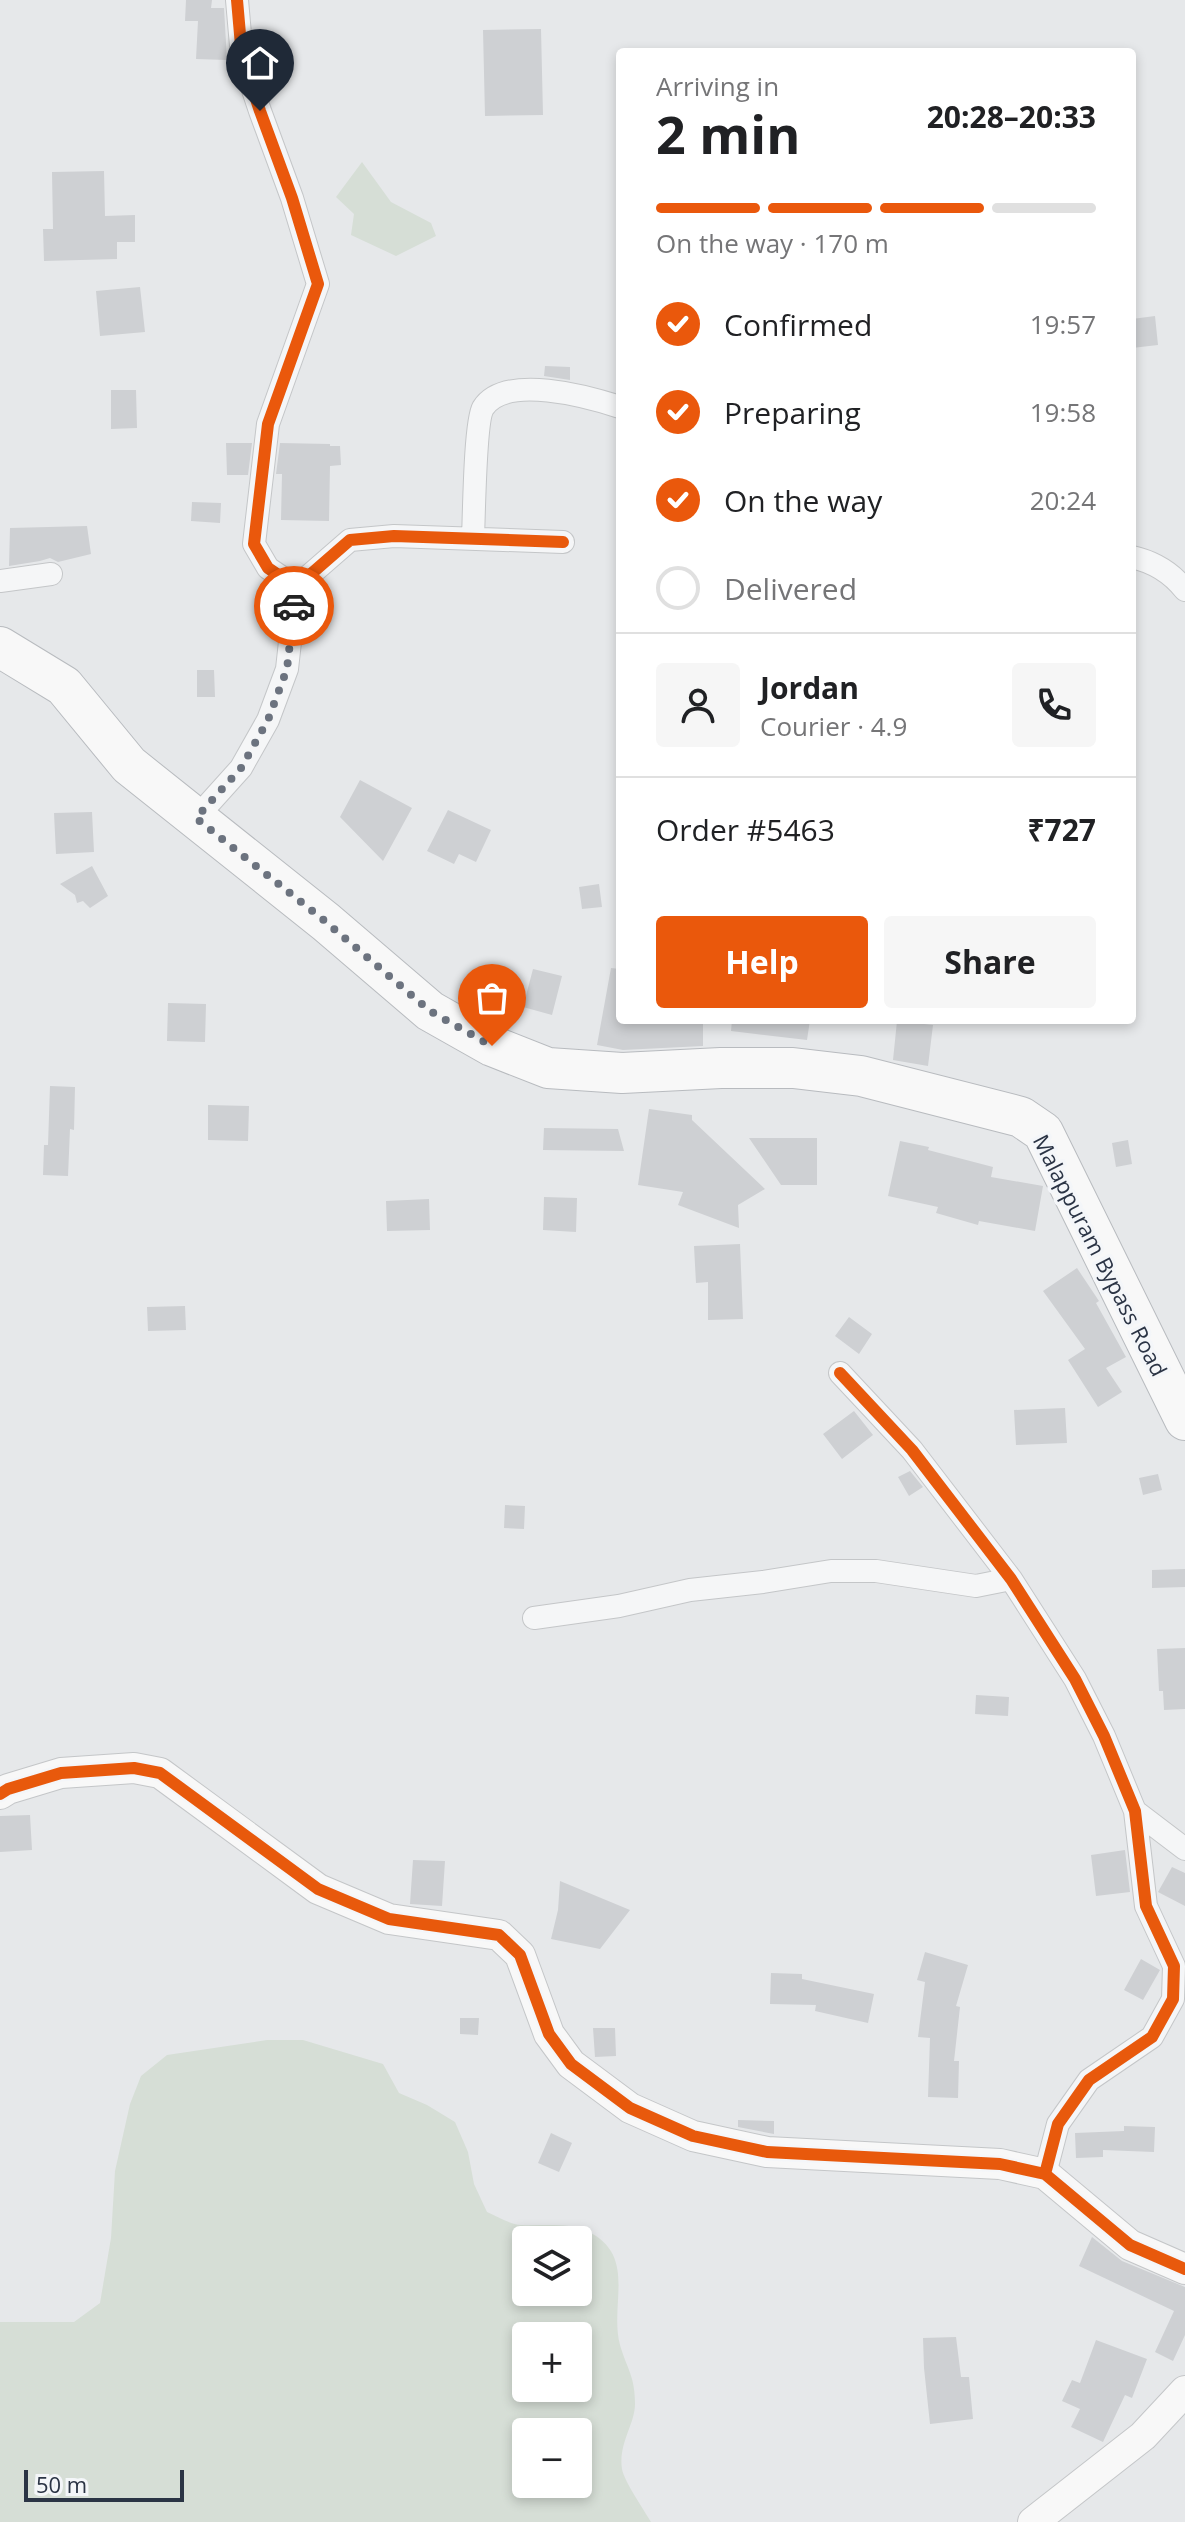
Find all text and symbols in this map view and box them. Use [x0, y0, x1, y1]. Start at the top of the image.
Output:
pin [226, 29, 294, 111]
icon: home [238, 41, 282, 85]
text: Arriving in [656, 68, 779, 104]
text: 20:28–20:33 [927, 96, 1096, 137]
text: 2 min [656, 98, 800, 169]
text: On the way · 170 m [656, 225, 889, 261]
icon: check [656, 302, 700, 346]
text: Confirmed [724, 304, 872, 345]
text: 19:57 [1030, 306, 1096, 342]
icon: check [656, 390, 700, 434]
text: Preparing [724, 392, 861, 433]
text: 19:58 [1030, 394, 1096, 430]
icon: check [656, 478, 700, 522]
text: On the way [724, 480, 882, 521]
text: 20:24 [1030, 482, 1096, 518]
courier [254, 566, 334, 646]
text: Delivered [724, 568, 857, 609]
icon: car [272, 584, 316, 628]
button: person [656, 663, 740, 747]
button: phone [1012, 663, 1096, 747]
text: Jordan [760, 667, 859, 708]
text: Courier · 4.9 [760, 708, 907, 744]
text: Order #5463 [656, 809, 835, 850]
text: ₹727 [1027, 809, 1096, 850]
button: Help [656, 916, 868, 1008]
button: Share [884, 916, 1096, 1008]
pin [458, 964, 526, 1046]
icon: bag [470, 976, 514, 1020]
street label: Malappuram Bypass Road [1027, 1129, 1175, 1381]
map controls [512, 2226, 592, 2498]
button: layers [512, 2226, 592, 2306]
button: + [512, 2322, 592, 2402]
button: − [512, 2418, 592, 2498]
scale bar [24, 2466, 184, 2502]
text: 50 m [36, 2469, 87, 2499]

